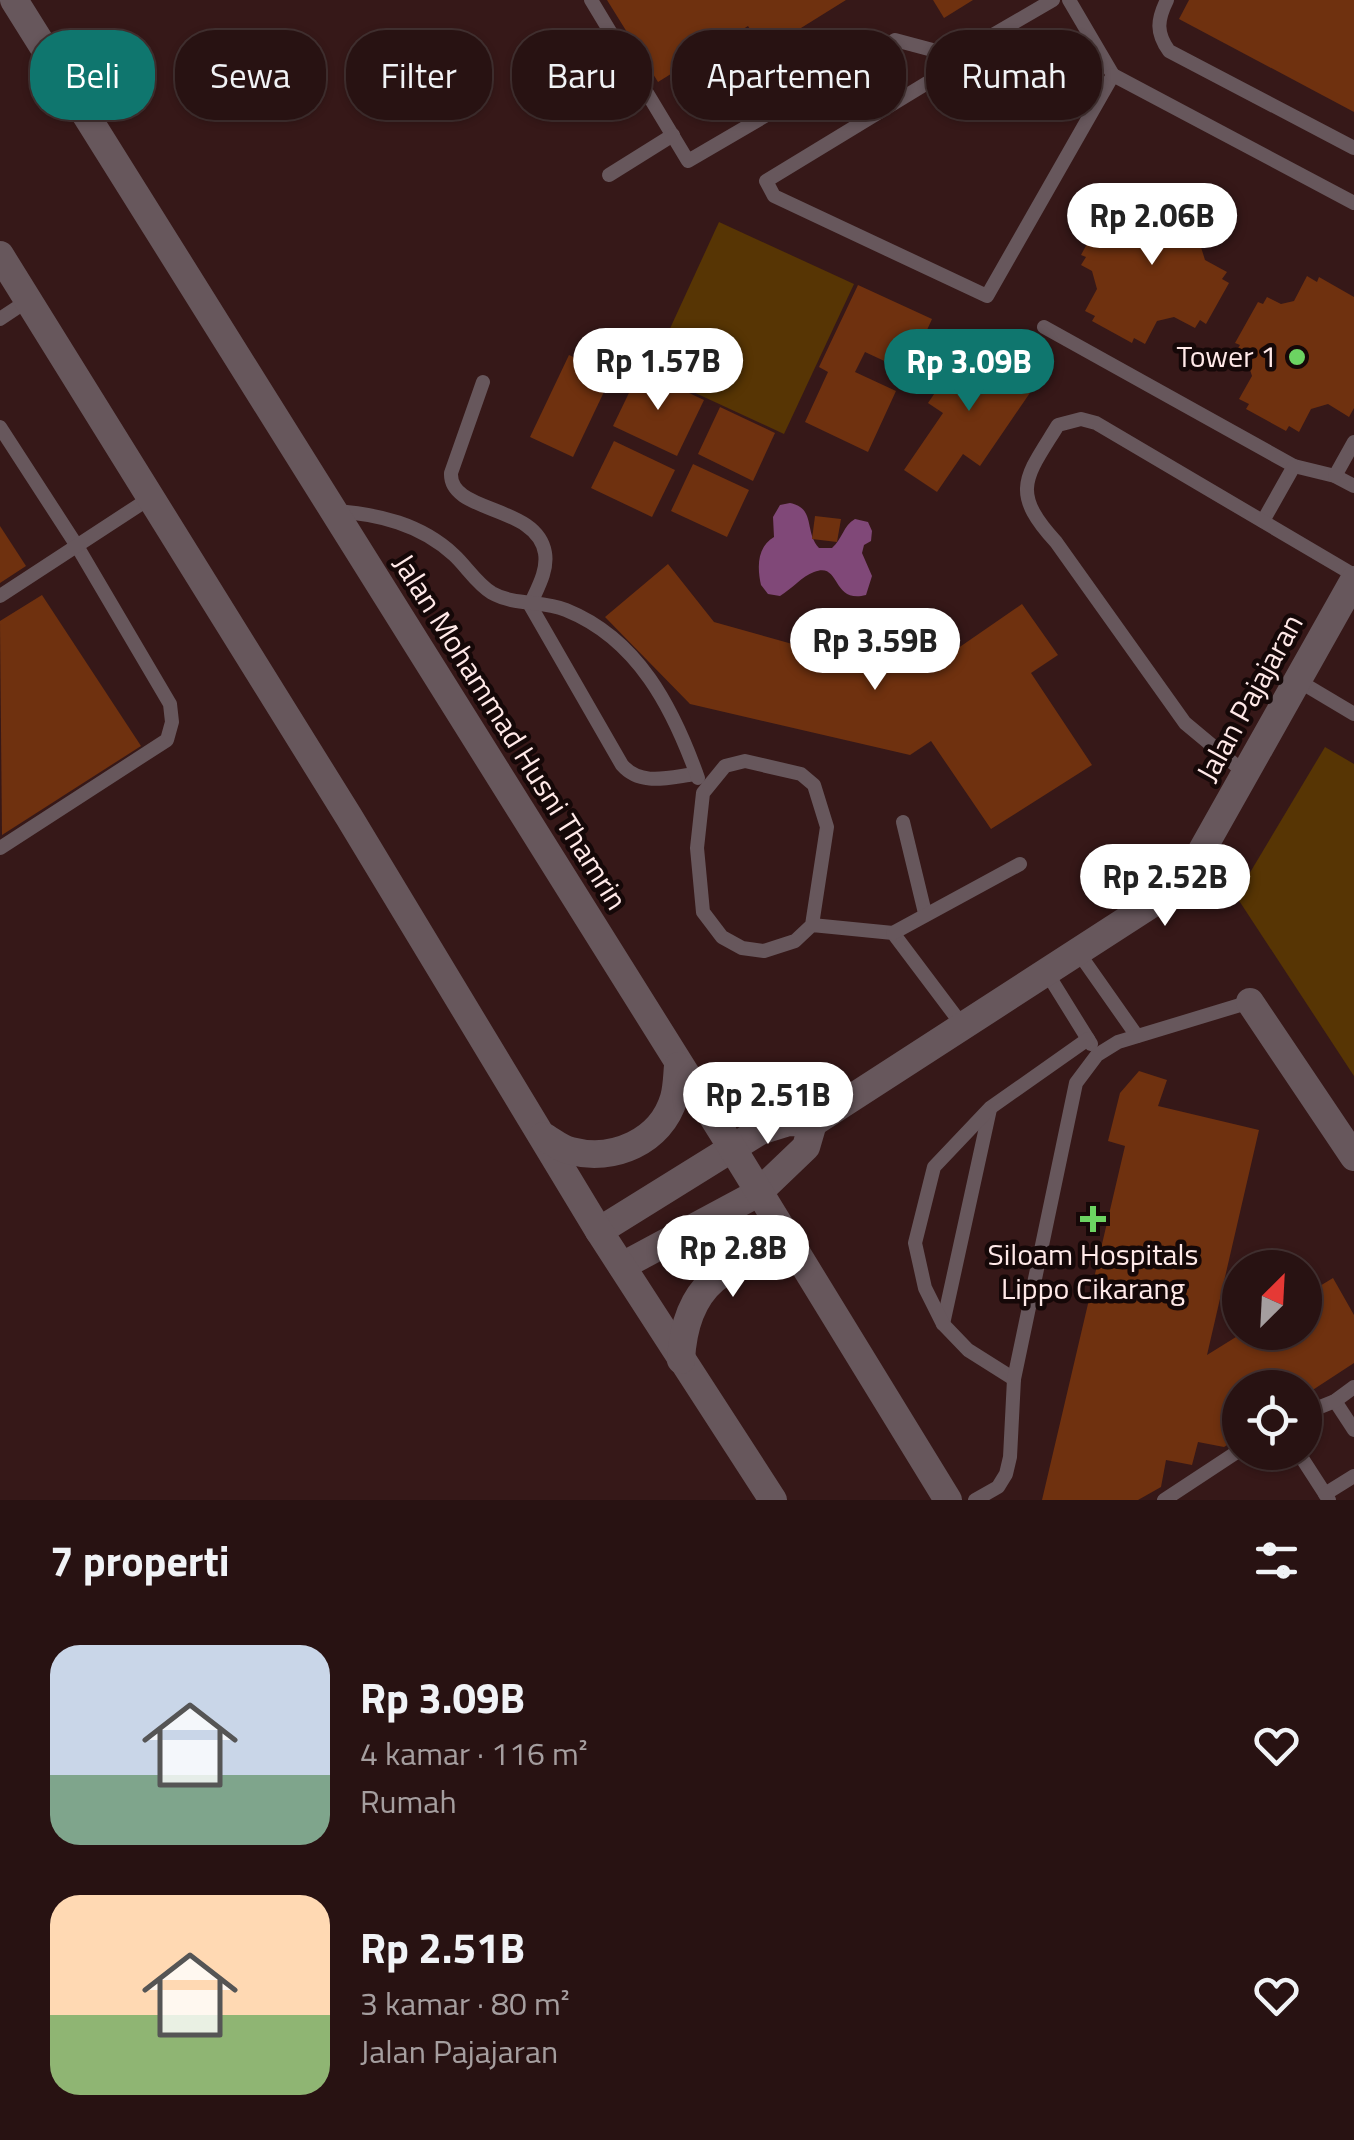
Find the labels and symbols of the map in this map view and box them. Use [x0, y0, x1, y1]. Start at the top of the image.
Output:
pin: Rp 2.06B [1049, 183, 1255, 268]
pin: Rp 1.57B [555, 328, 761, 413]
pin: Rp 3.09B [866, 329, 1072, 414]
place label: Tower 1 [1177, 333, 1277, 379]
marker: Tower 1 [1286, 346, 1308, 368]
street label: Jalan Mohammad Husni Thamrin [382, 544, 640, 919]
street label: Jalan Pajajaran [1184, 605, 1314, 790]
pin: Rp 3.59B [772, 608, 978, 693]
pin: Rp 2.52B [1062, 844, 1268, 929]
pin: Rp 2.51B [665, 1062, 871, 1147]
marker: Siloam Hospitals Lippo Cikarang [1080, 1206, 1106, 1232]
pin: Rp 2.8B [641, 1215, 825, 1300]
place label: Siloam Hospitals Lippo Cikarang [987, 1231, 1199, 1311]
north arrow [1222, 1250, 1322, 1350]

